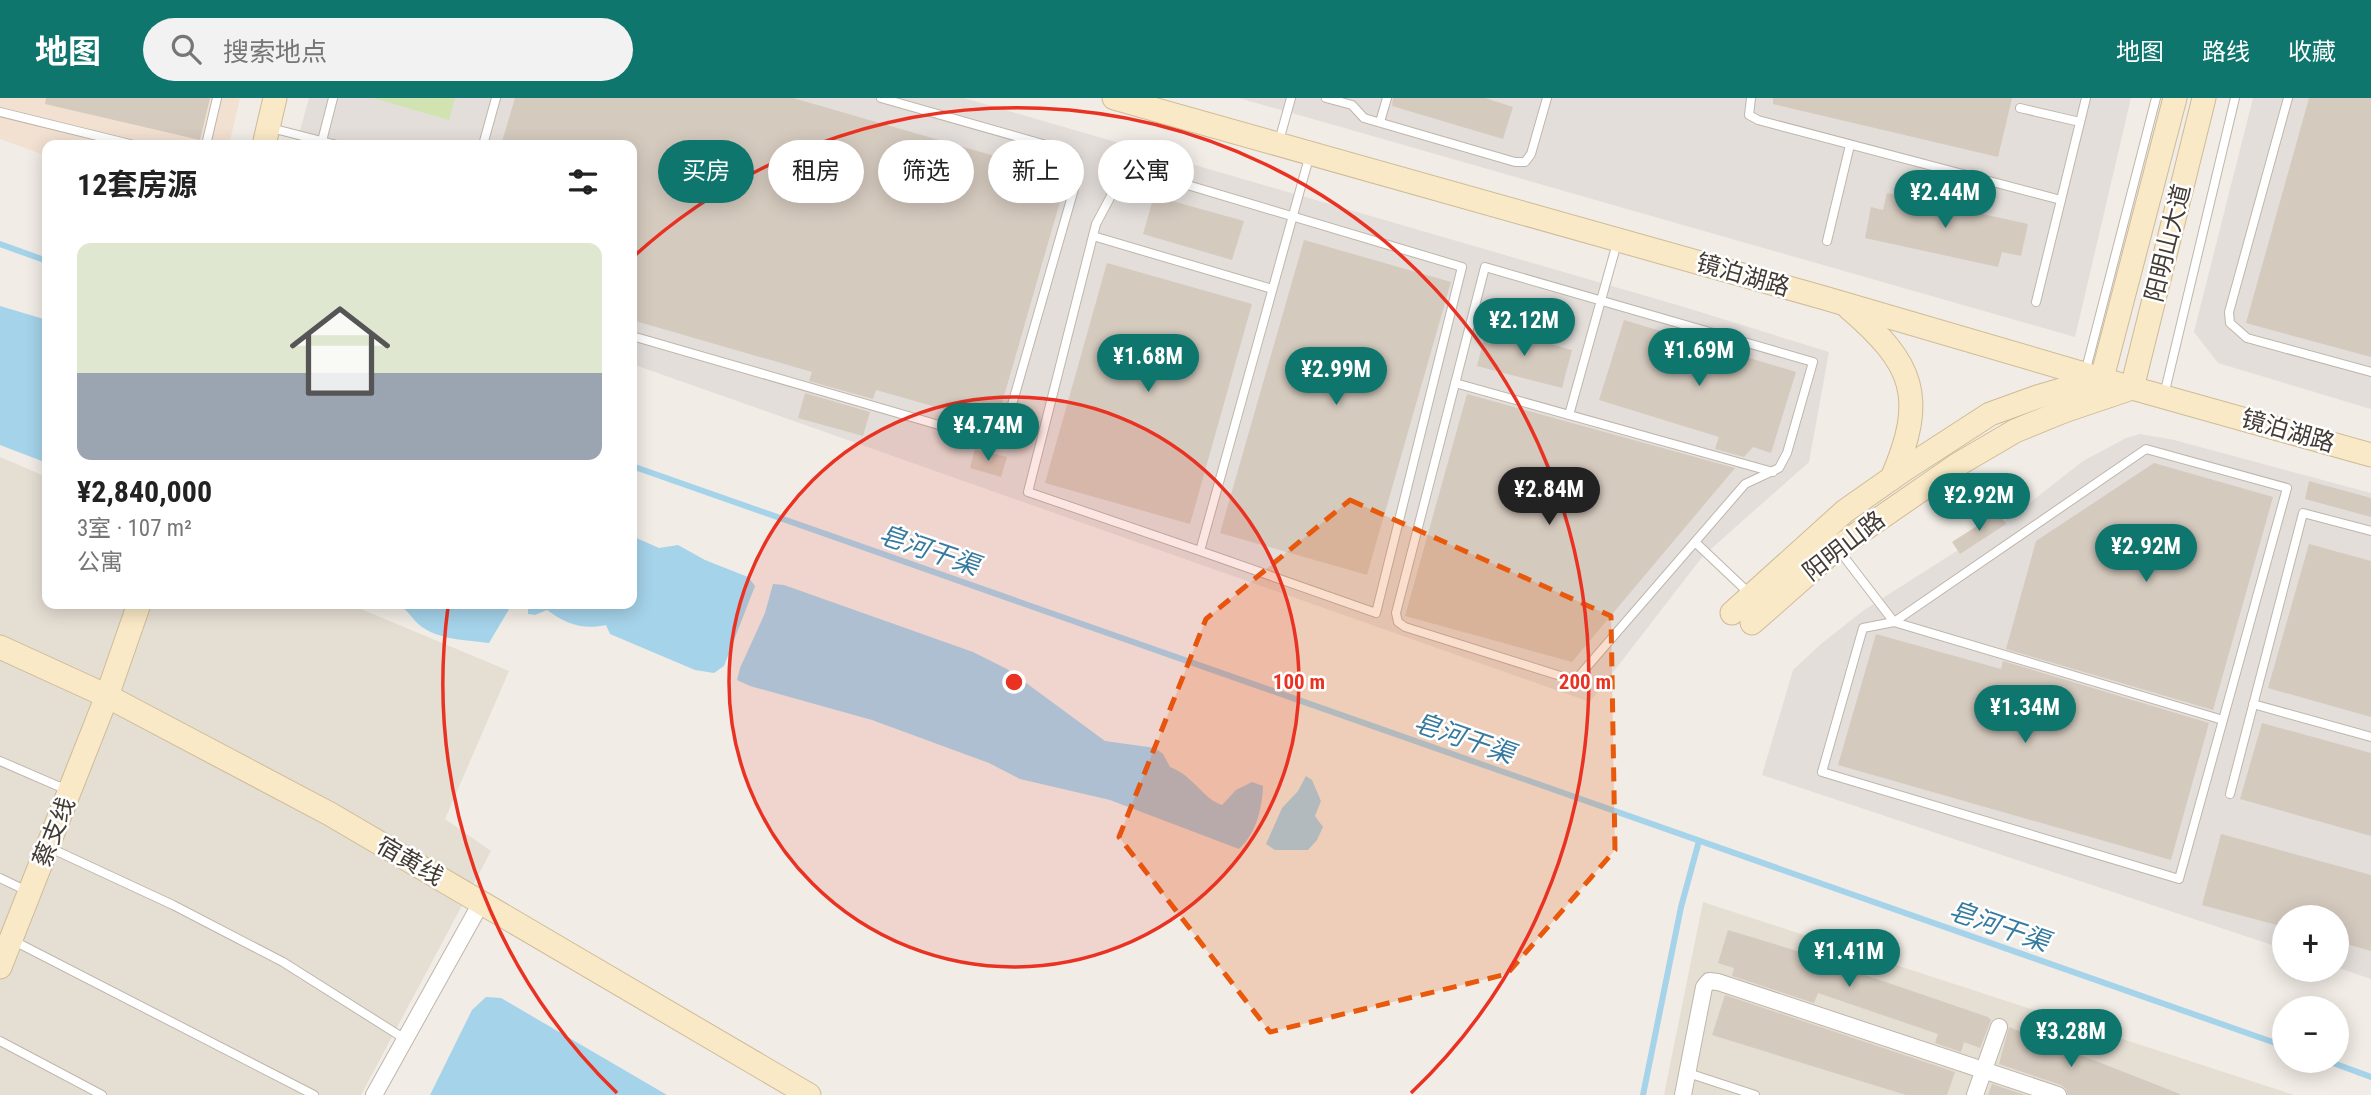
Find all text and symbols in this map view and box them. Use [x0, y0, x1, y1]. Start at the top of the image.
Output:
search box [143, 18, 633, 81]
icon: search [167, 30, 205, 68]
text: 地图 [35, 32, 101, 71]
text: 搜索地点 [223, 37, 327, 67]
text: 地图 [2116, 38, 2164, 66]
text: 路线 [2202, 38, 2250, 66]
text: 收藏 [2288, 38, 2336, 66]
chip: 买房 [658, 140, 754, 203]
chip: 租房 [768, 140, 864, 203]
chip: 筛选 [878, 140, 974, 203]
chip: 新上 [988, 140, 1084, 203]
chip: 公寓 [1098, 140, 1194, 203]
icon: filters [564, 163, 602, 201]
text: 12套房源 [77, 167, 197, 202]
pin: ¥2.44M [1888, 170, 2002, 230]
text: ¥2.44M [1910, 179, 1980, 206]
street label: 阳明山大道 [2140, 181, 2196, 305]
street label: 镜泊湖路 [1693, 248, 1793, 302]
icon: home [277, 288, 403, 414]
pin: ¥2.12M [1467, 299, 1581, 358]
text: ¥2.12M [1489, 307, 1559, 334]
pin: ¥1.69M [1642, 328, 1756, 388]
pin: ¥1.68M [1091, 334, 1205, 394]
text: ¥1.69M [1664, 337, 1734, 364]
text: ¥1.68M [1113, 343, 1183, 370]
pin: ¥2.99M [1279, 348, 1393, 407]
text: ¥2.99M [1301, 356, 1371, 383]
pin: ¥4.74M [931, 404, 1045, 463]
street label: 镜泊湖路 [2238, 404, 2338, 458]
text: ¥4.74M [953, 412, 1023, 439]
pin: ¥2.84M [1492, 468, 1606, 527]
text: ¥2,840,000 [77, 474, 212, 509]
pin: ¥2.92M [1922, 474, 2036, 533]
text: ¥2.84M [1514, 476, 1584, 503]
text: ¥2.92M [1944, 482, 2014, 509]
street label: 阳明山路 [1798, 505, 1890, 587]
text: 3室 · 107 m² [77, 515, 192, 542]
water label: 皂河干渠 [875, 519, 987, 582]
pin: ¥2.92M [2089, 524, 2203, 584]
text: ¥2.92M [2111, 533, 2181, 560]
text: 公寓 [77, 549, 123, 576]
centre of rings [1002, 670, 1026, 694]
text: 100 m [1273, 670, 1325, 694]
text: 200 m [1559, 670, 1611, 694]
pin: ¥1.34M [1968, 686, 2082, 745]
text: ¥1.34M [1990, 694, 2060, 721]
water label: 皂河干渠 [1410, 707, 1522, 770]
street label: 蔡支线 [28, 793, 80, 871]
street label: 宿黄线 [372, 831, 448, 891]
water label: 皂河干渠 [1945, 895, 2057, 958]
map controls [2272, 905, 2349, 1073]
button: + [2272, 905, 2349, 982]
pin: ¥1.41M [1792, 930, 1906, 989]
text: ¥1.41M [1814, 938, 1884, 965]
button: − [2272, 996, 2349, 1073]
pin: ¥3.28M [2014, 1010, 2128, 1069]
text: ¥3.28M [2036, 1018, 2106, 1045]

